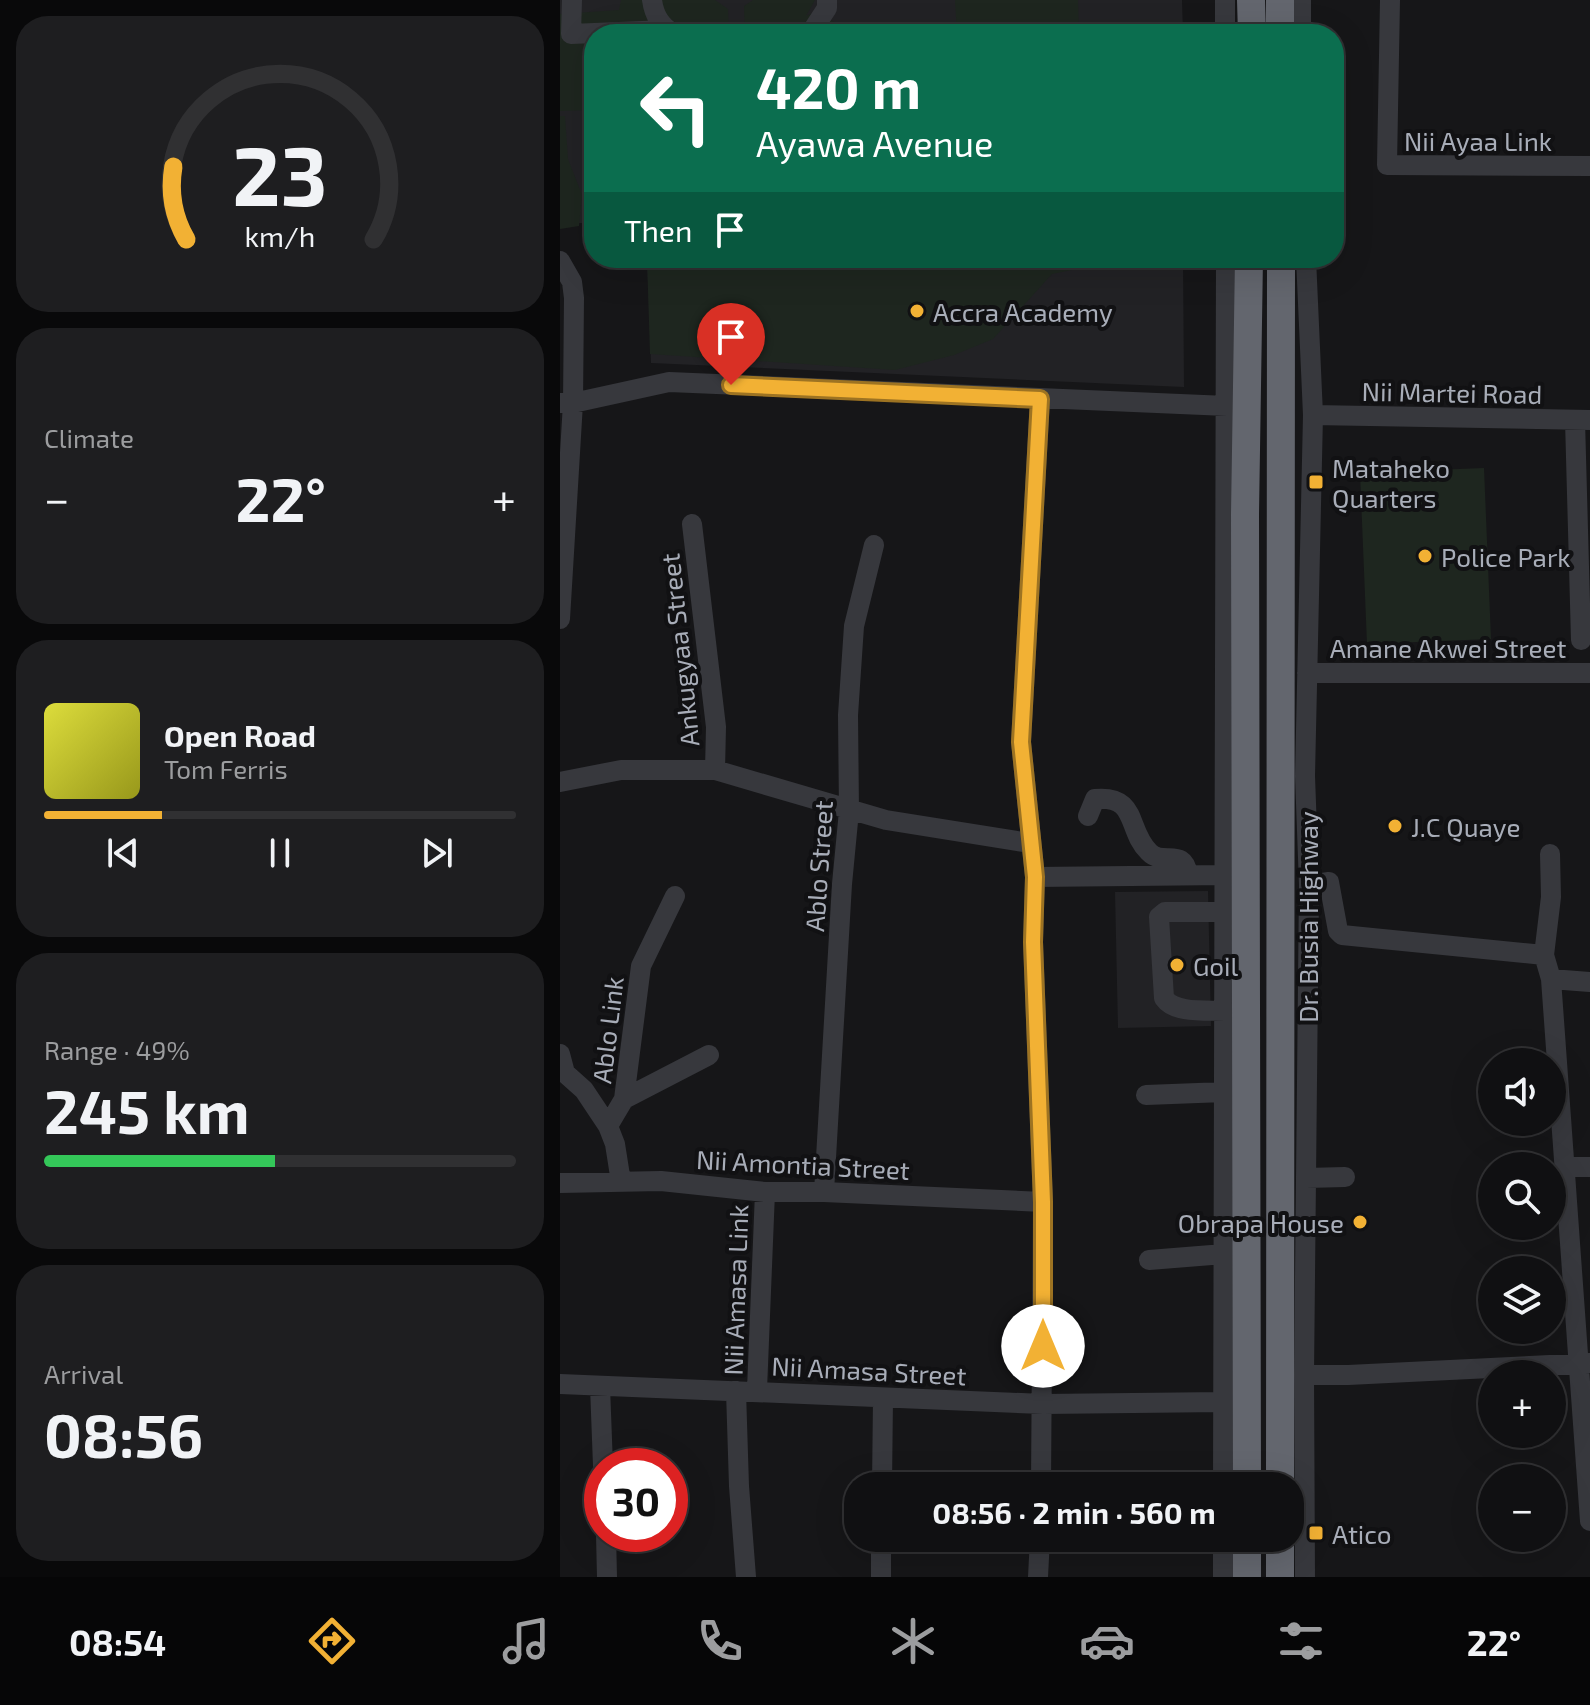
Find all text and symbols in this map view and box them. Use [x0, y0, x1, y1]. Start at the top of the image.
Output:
text: 420 m [756, 53, 921, 120]
icon: left [624, 56, 728, 160]
text: Ayawa Avenue [756, 121, 993, 164]
text: 23 [232, 123, 328, 223]
street label: Nii Ayaa Link [1404, 125, 1552, 156]
icon: arrive [708, 208, 752, 252]
text: Then [624, 212, 692, 248]
text: km/h [245, 218, 315, 253]
place label: Accra Academy [933, 296, 1113, 327]
marker: Accra Academy [908, 302, 926, 320]
pin [697, 303, 765, 385]
icon: arrive [709, 315, 753, 359]
street label: Nii Martei Road [1361, 375, 1543, 409]
text: Climate [44, 422, 134, 453]
place label: Mataheko Quarters [1332, 452, 1450, 513]
text: 22° [236, 462, 326, 534]
text: − [44, 471, 70, 524]
text: + [492, 471, 516, 524]
marker: Mataheko Quarters [1307, 473, 1325, 491]
place label: Police Park [1441, 541, 1571, 572]
marker: Police Park [1416, 547, 1434, 565]
street label: Ankugyaa Street [653, 552, 705, 748]
street label: Amane Akwei Street [1330, 632, 1566, 663]
text: Open Road [164, 717, 316, 753]
text: Tom Ferris [164, 753, 288, 784]
street label: Ablo Street [798, 799, 838, 933]
street label: Dr. Busia Highway [1292, 811, 1323, 1023]
place label: J.C Quaye [1411, 811, 1520, 842]
marker: J.C Quaye [1386, 817, 1404, 835]
icon: previous [101, 831, 145, 875]
icon: pause [258, 831, 302, 875]
icon: next [415, 831, 459, 875]
place label: Goil [1193, 950, 1239, 981]
marker: Goil [1168, 956, 1186, 974]
street label: Ablo Link [585, 975, 629, 1085]
text: Range · 49% [44, 1034, 190, 1065]
map controls [1478, 1048, 1566, 1552]
button: sound [1478, 1048, 1566, 1136]
text: 245 km [44, 1074, 250, 1146]
street label: Nii Amontia Street [695, 1143, 911, 1185]
button: search [1478, 1152, 1566, 1240]
street label: Nii Amasa Link [717, 1204, 753, 1376]
place label: Obrapa House [1178, 1207, 1344, 1238]
marker: Obrapa House [1351, 1213, 1369, 1231]
button: layers [1478, 1256, 1566, 1344]
position arrow [1001, 1304, 1085, 1388]
street label: Nii Amasa Street [771, 1349, 967, 1391]
text: Arrival [44, 1358, 123, 1389]
button: + [1478, 1360, 1566, 1448]
text: 08:56 [44, 1398, 203, 1470]
speed limit sign: 30 [584, 1448, 688, 1552]
button: − [1478, 1464, 1566, 1552]
text: 08:56 · 2 min · 560 m [932, 1494, 1216, 1530]
place label: Atico [1332, 1518, 1392, 1549]
marker: Atico [1307, 1524, 1325, 1542]
icon: directions [304, 1613, 360, 1669]
icon: music [498, 1613, 554, 1669]
icon: phone [692, 1613, 748, 1669]
icon: climate [885, 1613, 941, 1669]
icon: car [1079, 1613, 1135, 1669]
icon: filters [1273, 1613, 1329, 1669]
text: 08:54 [69, 1620, 166, 1663]
text: 22° [1467, 1620, 1521, 1663]

